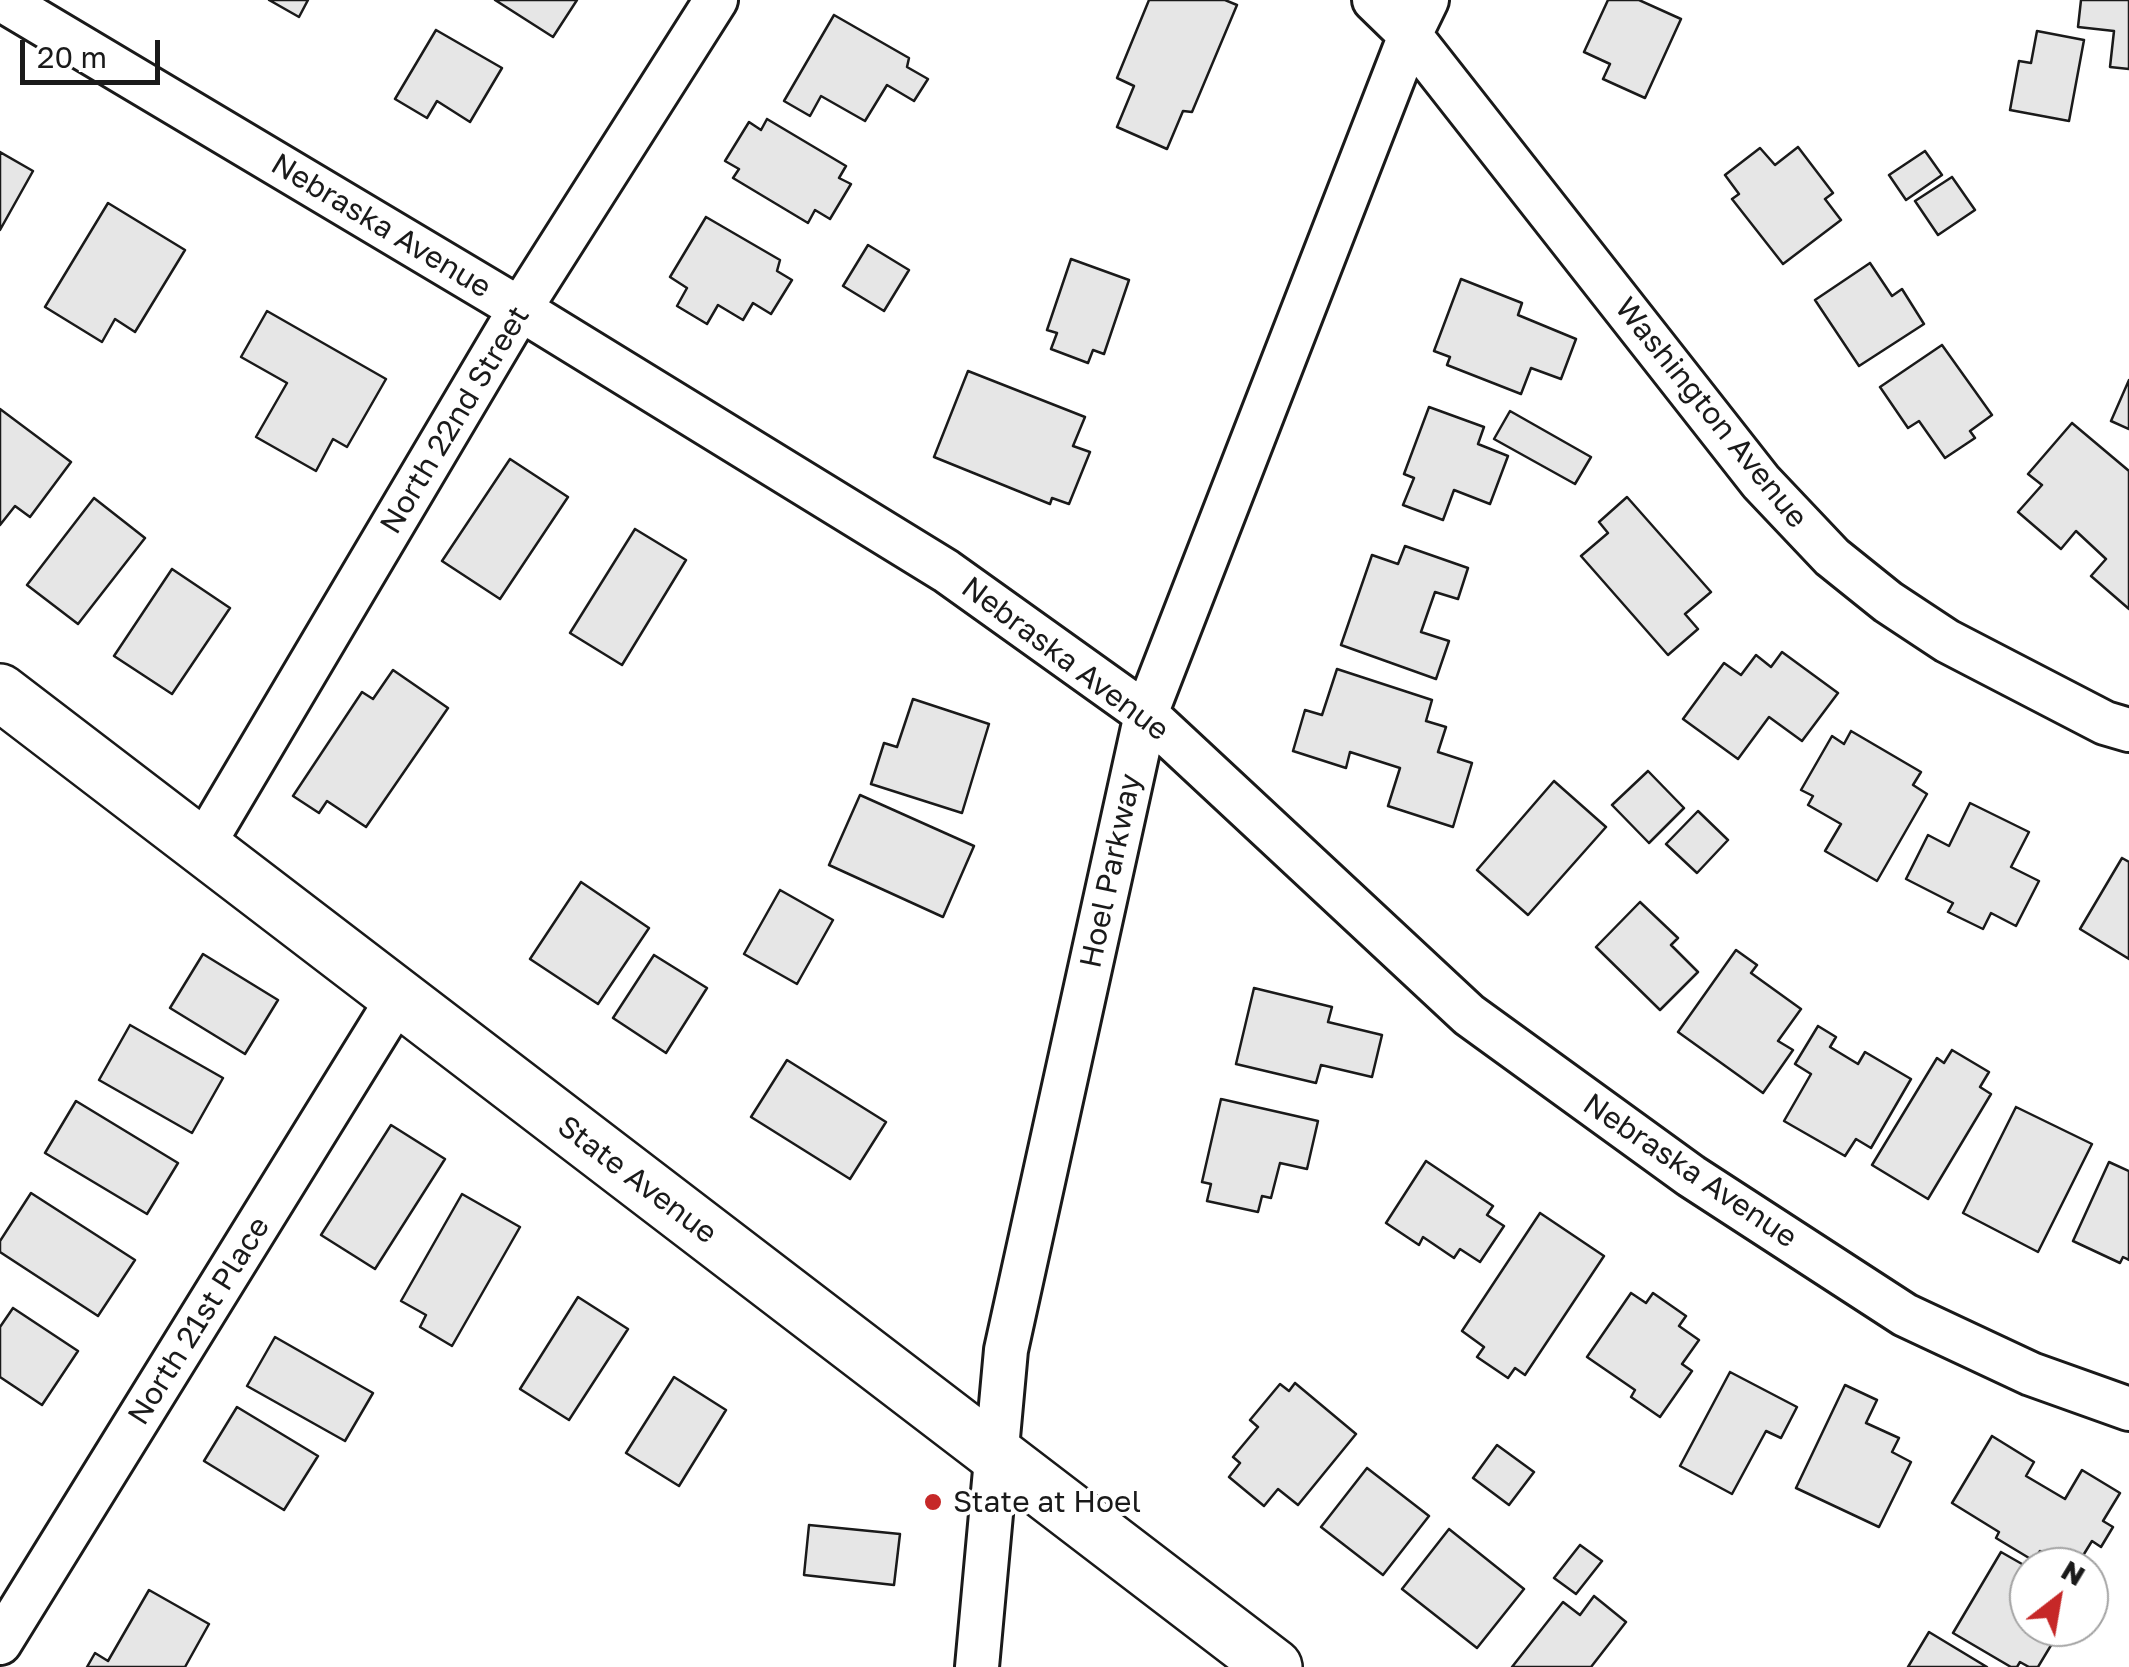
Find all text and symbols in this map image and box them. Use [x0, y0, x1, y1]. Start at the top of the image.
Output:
scale bar [25, 20, 165, 82]
text: 20 m [37, 39, 107, 75]
street label: Nebraska Avenue [265, 146, 497, 306]
street label: Washington Avenue [1607, 291, 1815, 535]
street label: North 22nd Street [373, 300, 537, 540]
street label: Nebraska Avenue [954, 569, 1176, 749]
street label: Hoel Parkway [1073, 771, 1149, 971]
street label: Nebraska Avenue [1576, 1086, 1804, 1256]
street label: State Avenue [550, 1108, 724, 1252]
street label: North 21st Place [121, 1210, 277, 1432]
place label: State at Hoel [953, 1484, 1141, 1520]
marker: State at Hoel [922, 1491, 944, 1513]
north arrow [2009, 1547, 2109, 1647]
text: N [2056, 1553, 2091, 1592]

